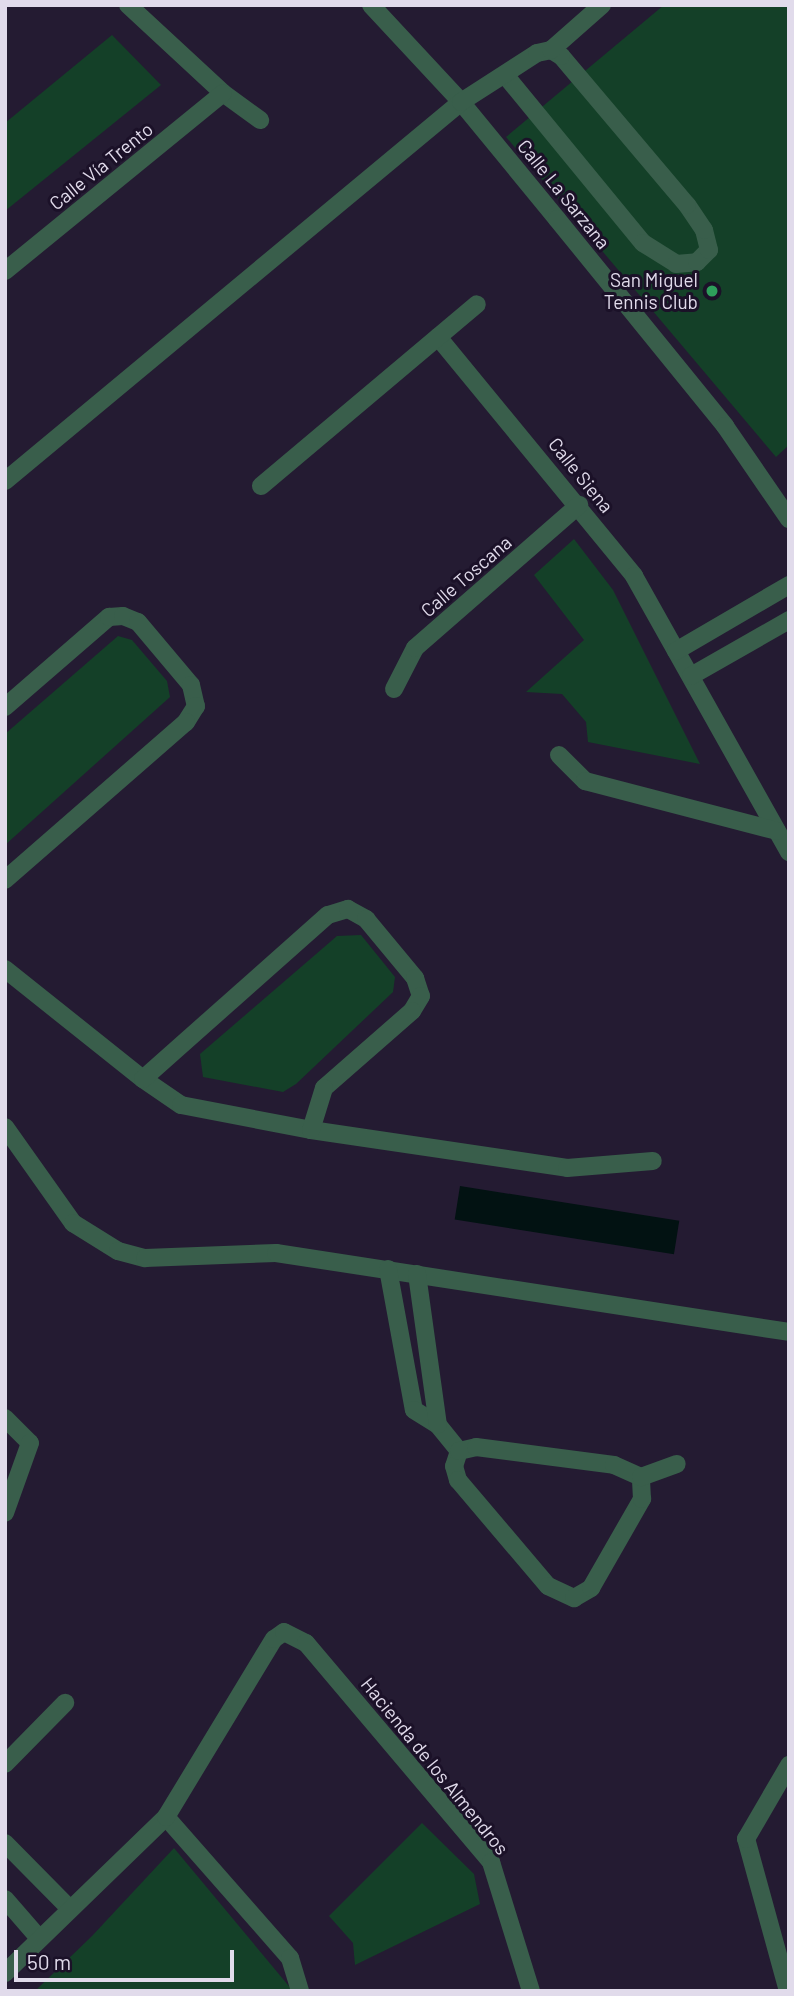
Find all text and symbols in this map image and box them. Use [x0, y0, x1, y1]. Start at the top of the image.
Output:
street label: Calle Vía Trento [45, 117, 157, 215]
street label: Calle La Sarzana [513, 135, 615, 253]
place label: San Miguel Tennis Club [604, 269, 698, 313]
marker: San Miguel Tennis Club [704, 283, 720, 299]
street label: Calle Siena [544, 433, 618, 517]
street label: Calle Toscana [416, 531, 516, 621]
street label: Hacienda de los Almendros [356, 1673, 514, 1859]
scale bar [18, 1937, 238, 1981]
text: 50 m [27, 1949, 71, 1974]

